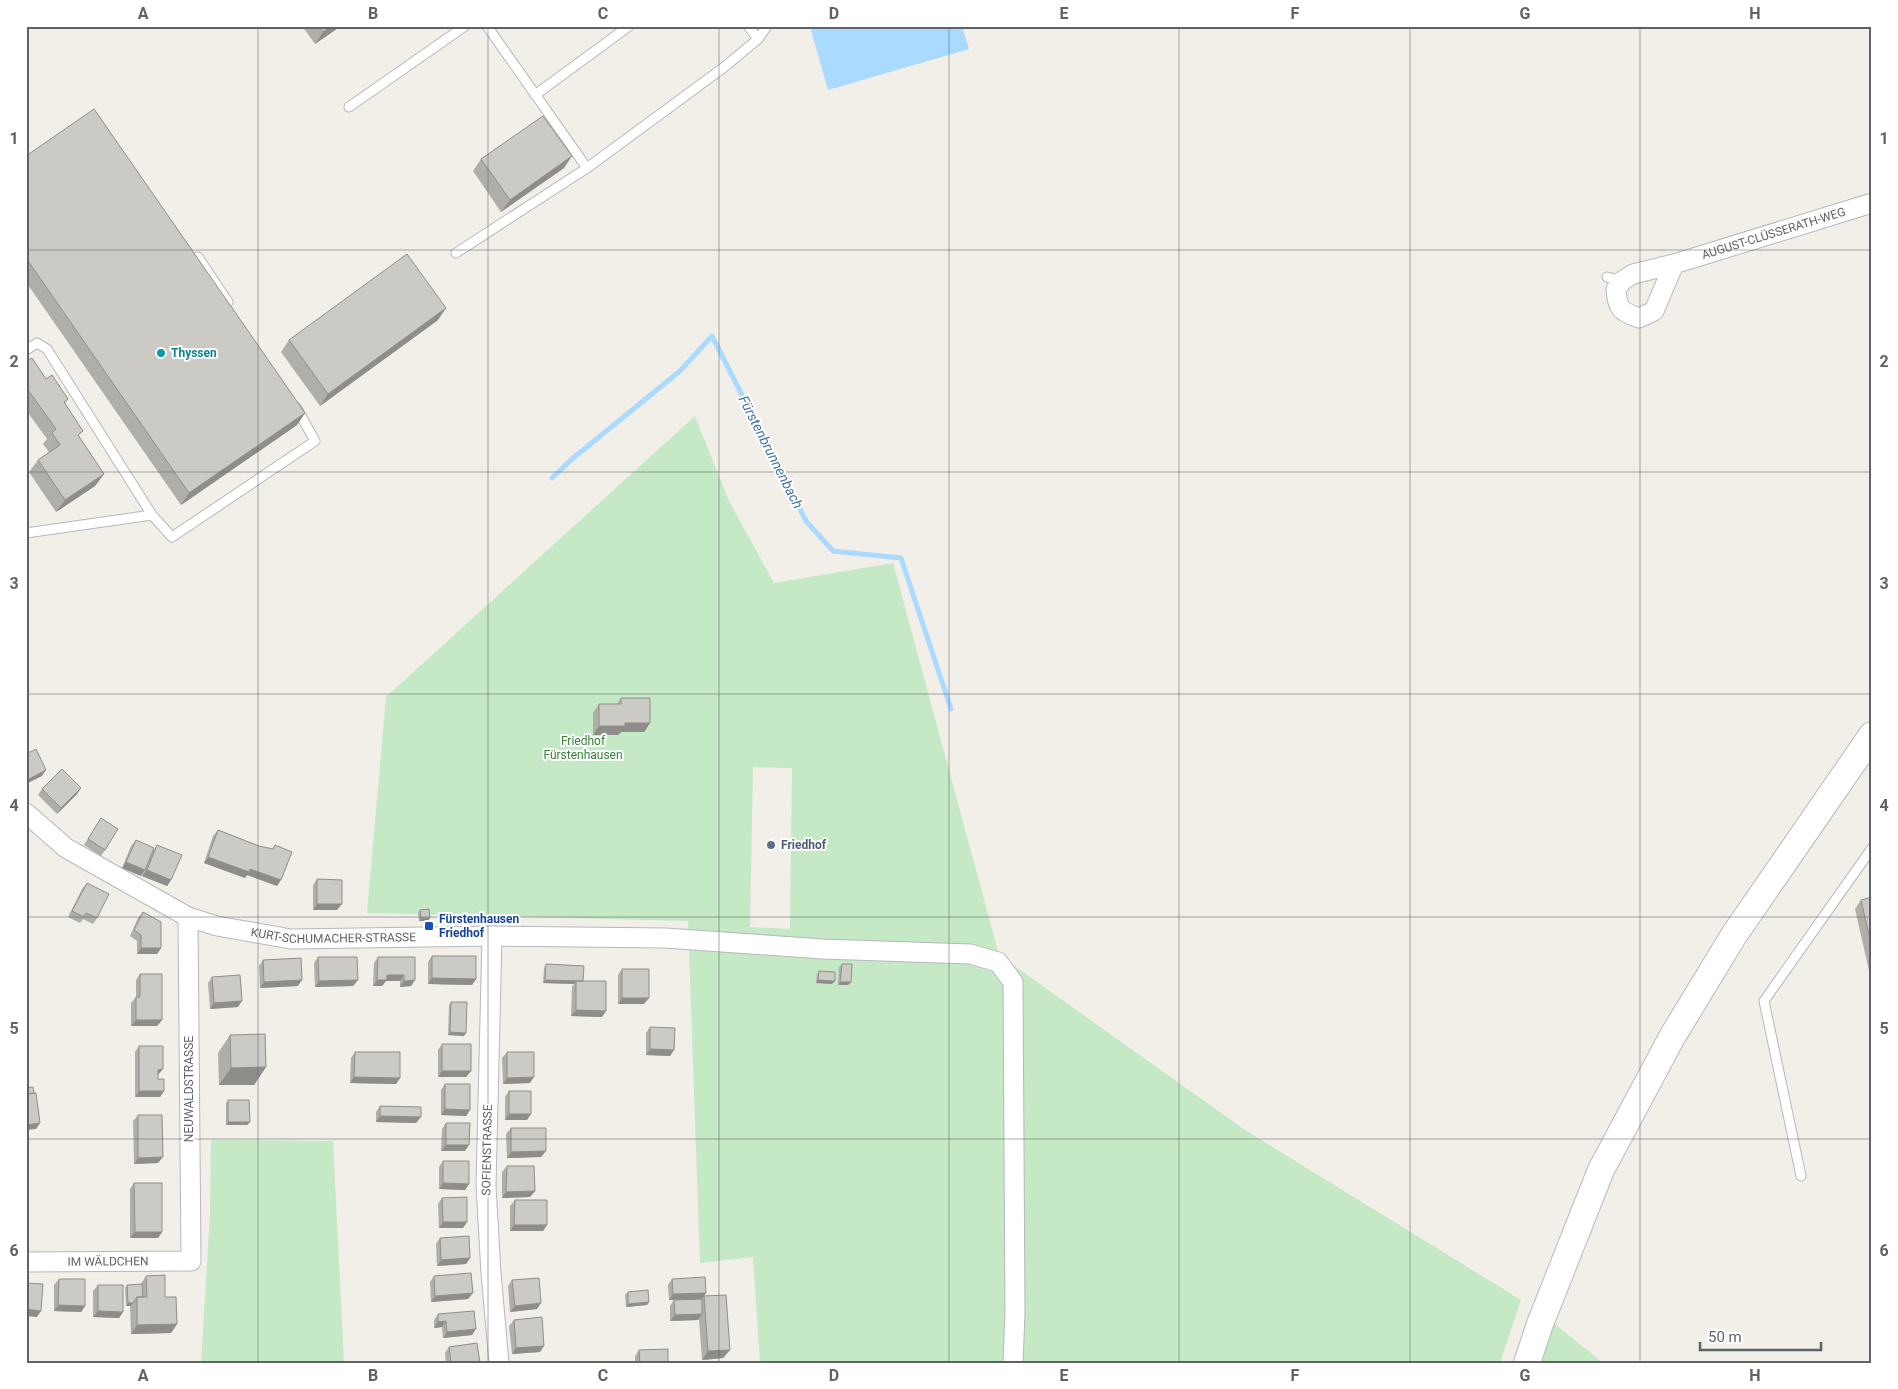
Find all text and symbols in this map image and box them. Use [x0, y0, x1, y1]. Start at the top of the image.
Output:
text: A [138, 4, 149, 23]
text: B [368, 4, 378, 23]
text: C [598, 4, 608, 23]
text: D [829, 4, 839, 23]
text: E [1060, 4, 1069, 23]
text: F [1291, 4, 1300, 23]
text: G [1520, 4, 1531, 23]
text: H [1749, 4, 1761, 23]
text: 1 [9, 129, 19, 148]
text: 1 [1879, 129, 1889, 148]
street label: AUGUST-CLÜSSERATH-WEG [1700, 205, 1847, 262]
place label: Thyssen [171, 346, 217, 360]
marker: Thyssen [155, 347, 167, 359]
text: 2 [9, 352, 19, 371]
text: 2 [1879, 352, 1889, 371]
water label: Fürstenbrunnenbach [736, 393, 806, 511]
text: 3 [9, 574, 19, 593]
text: 3 [1879, 574, 1889, 593]
park label: Friedhof Fürstenhausen [543, 734, 623, 762]
text: 4 [9, 796, 19, 815]
text: 4 [1879, 796, 1889, 815]
place label: Friedhof [781, 838, 827, 852]
marker: Friedhof [765, 839, 777, 851]
place label: Fürstenhausen Friedhof [439, 912, 520, 940]
marker: Fürstenhausen Friedhof [423, 920, 435, 932]
street label: KURT-SCHUMACHER-STRASSE [250, 925, 416, 946]
text: 5 [9, 1019, 19, 1038]
text: 5 [1879, 1019, 1889, 1038]
street label: NEUWALDSTRASSE [182, 1036, 196, 1142]
street label: SOFIENSTRASSE [479, 1104, 495, 1196]
text: 6 [9, 1241, 19, 1260]
text: 6 [1879, 1241, 1889, 1260]
street label: IM WÄLDCHEN [67, 1254, 149, 1269]
scale bar [1700, 1319, 1822, 1351]
text: 50 m [1708, 1328, 1742, 1346]
text: A [138, 1366, 149, 1385]
text: B [368, 1366, 378, 1385]
text: C [598, 1366, 608, 1385]
text: D [829, 1366, 839, 1385]
text: E [1060, 1366, 1069, 1385]
text: F [1291, 1366, 1300, 1385]
text: G [1520, 1366, 1531, 1385]
text: H [1749, 1366, 1761, 1385]

